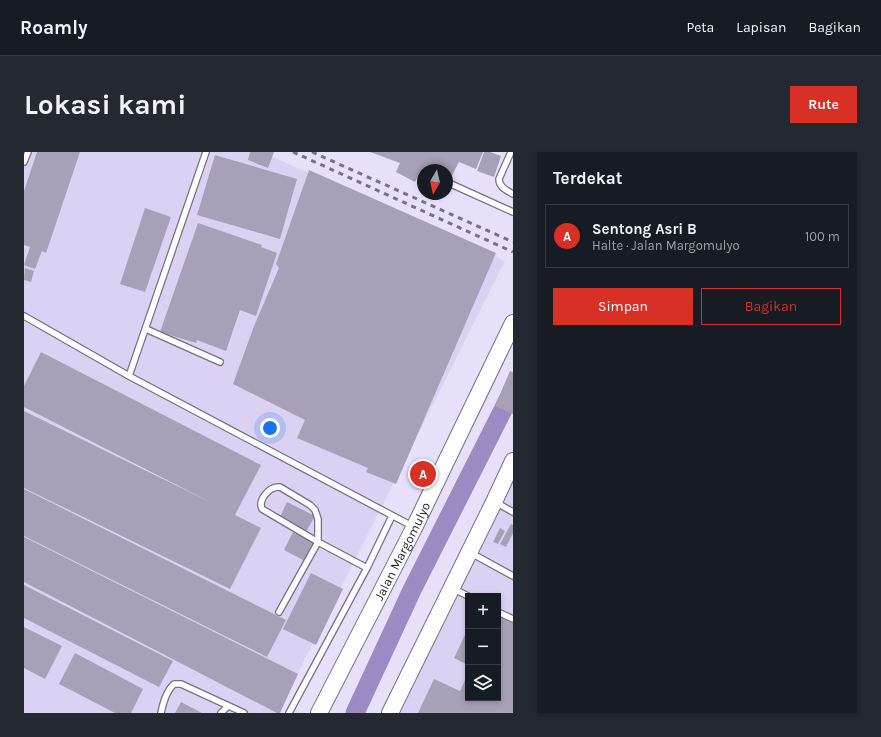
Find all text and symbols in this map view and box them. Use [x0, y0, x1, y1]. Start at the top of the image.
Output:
text: Roamly [20, 17, 87, 39]
text: Peta [686, 19, 714, 36]
text: Lapisan [736, 19, 786, 36]
text: Bagikan [808, 19, 861, 36]
button: Rute [790, 86, 857, 123]
text: Lokasi kami [24, 88, 186, 121]
north arrow [417, 164, 453, 200]
text: Terdekat [553, 168, 622, 188]
text: Sentong Asri B [592, 220, 697, 238]
text: A [563, 229, 571, 244]
text: 100 m [805, 229, 840, 244]
text: Halte · Jalan Margomulyo [592, 238, 740, 253]
button: Simpan [553, 288, 693, 325]
button: Bagikan [701, 288, 841, 325]
your location [260, 418, 280, 438]
pin: A [410, 459, 436, 489]
street label: Jalan Margomulyo [371, 500, 433, 603]
map controls [465, 593, 501, 701]
button: + [465, 593, 501, 629]
button: − [465, 629, 501, 665]
button: layers [465, 665, 501, 701]

